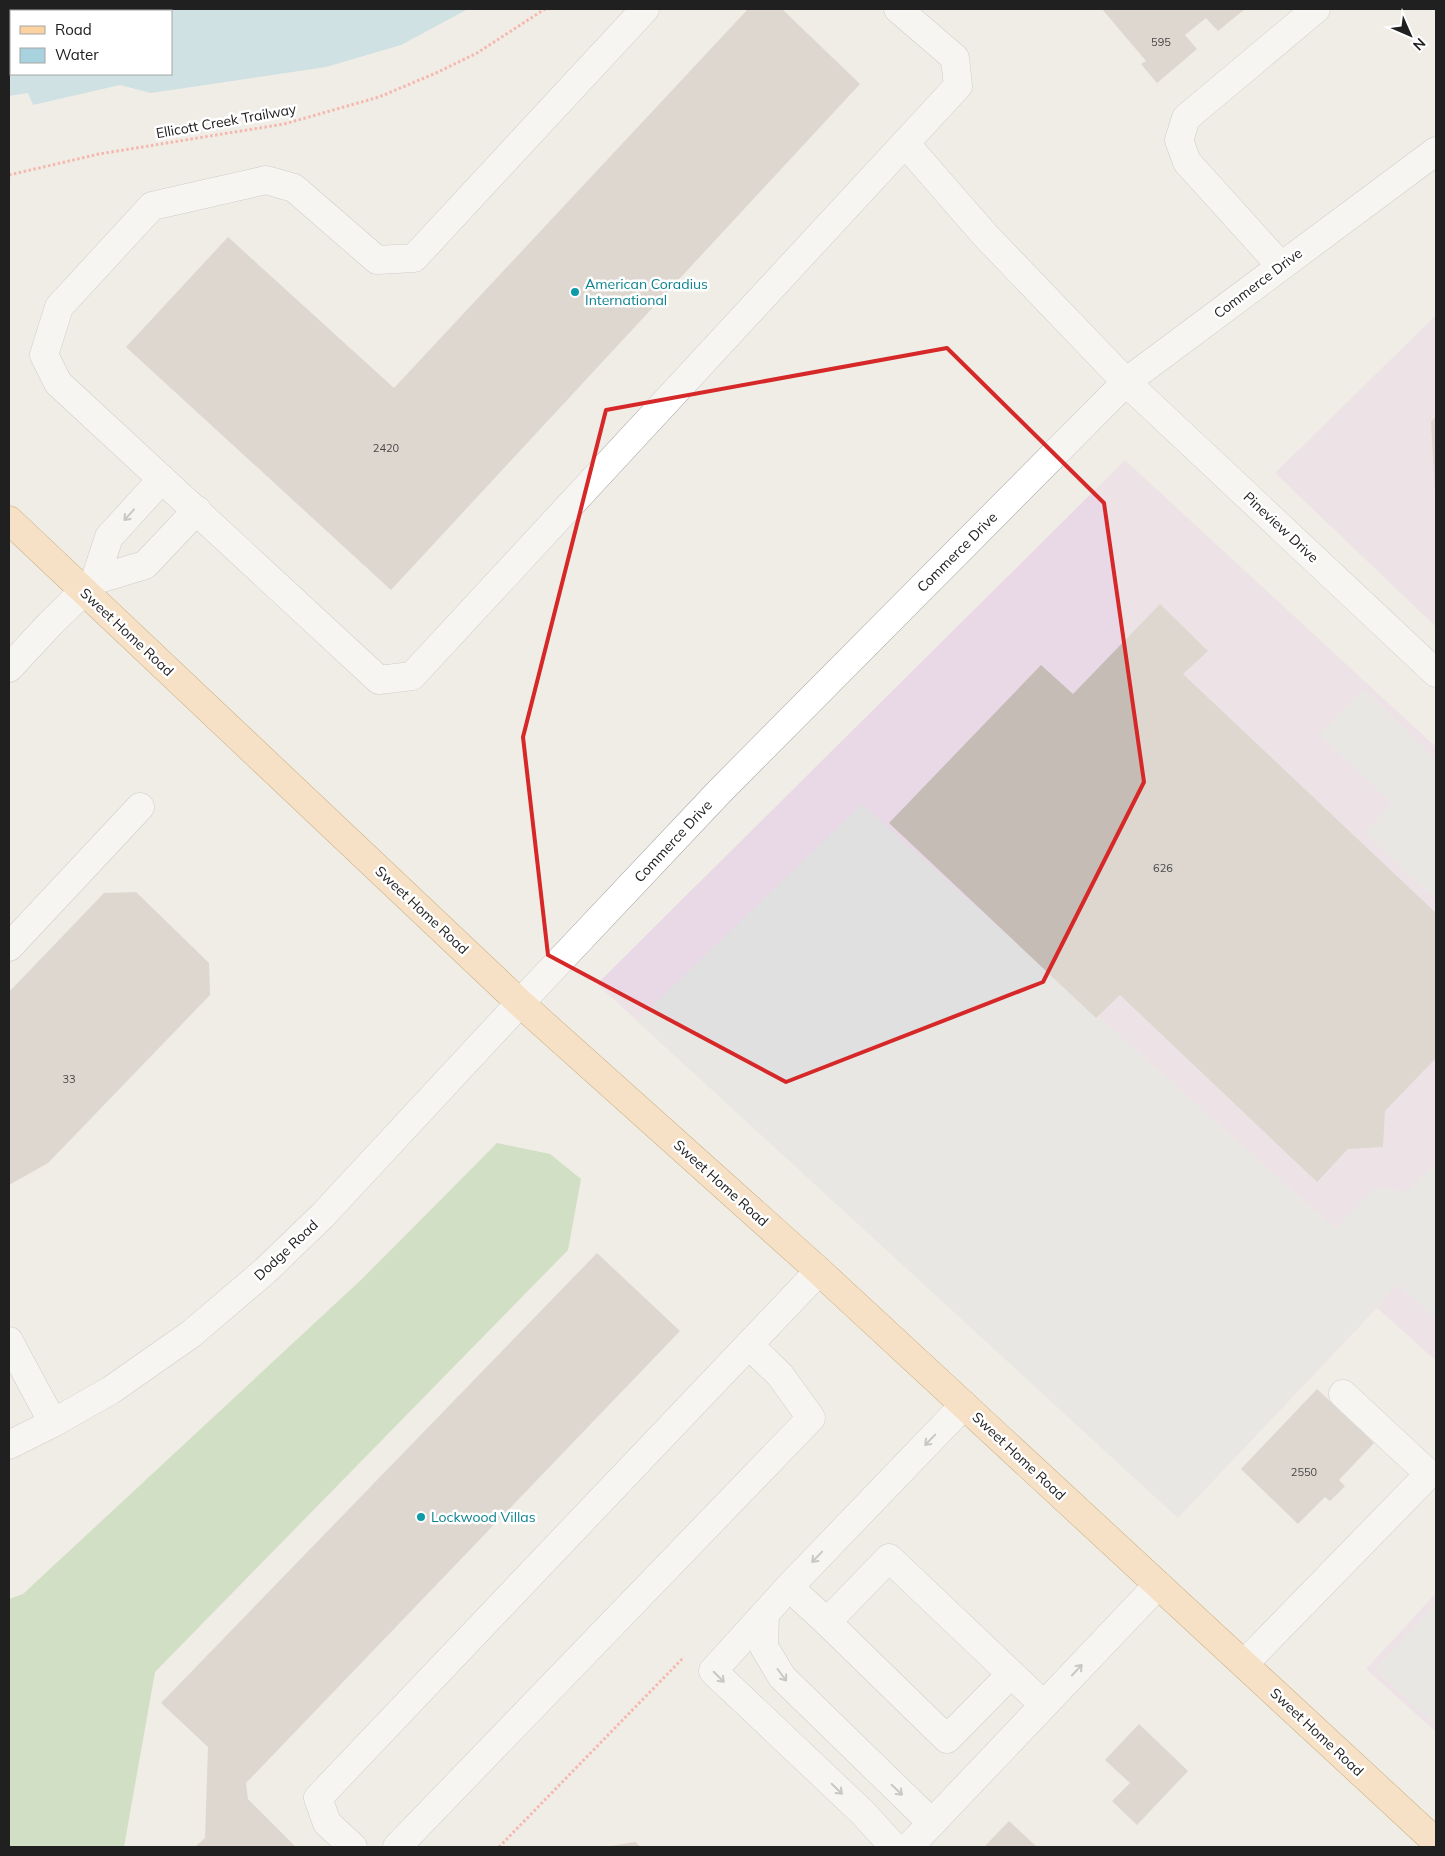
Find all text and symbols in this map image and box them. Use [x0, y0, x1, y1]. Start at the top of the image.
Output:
legend [10, 10, 172, 75]
north arrow [1385, 10, 1435, 60]
text: Road [55, 20, 92, 39]
text: N [1409, 34, 1429, 54]
house number: 595 [1151, 35, 1171, 49]
text: Water [55, 45, 99, 64]
street label: Ellicott Creek Trailway [154, 100, 298, 142]
street label: Commerce Drive [1210, 244, 1306, 322]
place label: American Coradius International [585, 275, 708, 309]
marker: American Coradius International [569, 286, 581, 298]
house number: 2420 [373, 441, 400, 455]
street label: Pineview Drive [1240, 488, 1322, 566]
street label: Commerce Drive [913, 508, 1001, 596]
one-way arrow [123, 509, 135, 522]
street label: Sweet Home Road [77, 584, 177, 680]
street label: Commerce Drive [630, 796, 716, 886]
house number: 626 [1153, 861, 1173, 875]
street label: Sweet Home Road [372, 862, 472, 958]
house number: 33 [62, 1072, 76, 1086]
street label: Sweet Home Road [670, 1136, 772, 1230]
street label: Dodge Road [250, 1216, 322, 1284]
street label: Sweet Home Road [969, 1408, 1069, 1504]
one-way arrow [924, 1434, 936, 1447]
house number: 2550 [1291, 1465, 1318, 1479]
place label: Lockwood Villas [431, 1508, 536, 1526]
marker: Lockwood Villas [415, 1511, 427, 1523]
one-way arrow [812, 1551, 824, 1563]
one-way arrow [1071, 1663, 1083, 1676]
one-way arrow [777, 1668, 787, 1682]
one-way arrow [713, 1671, 726, 1683]
street label: Sweet Home Road [1267, 1684, 1367, 1780]
one-way arrow [831, 1783, 843, 1795]
one-way arrow [891, 1783, 903, 1796]

